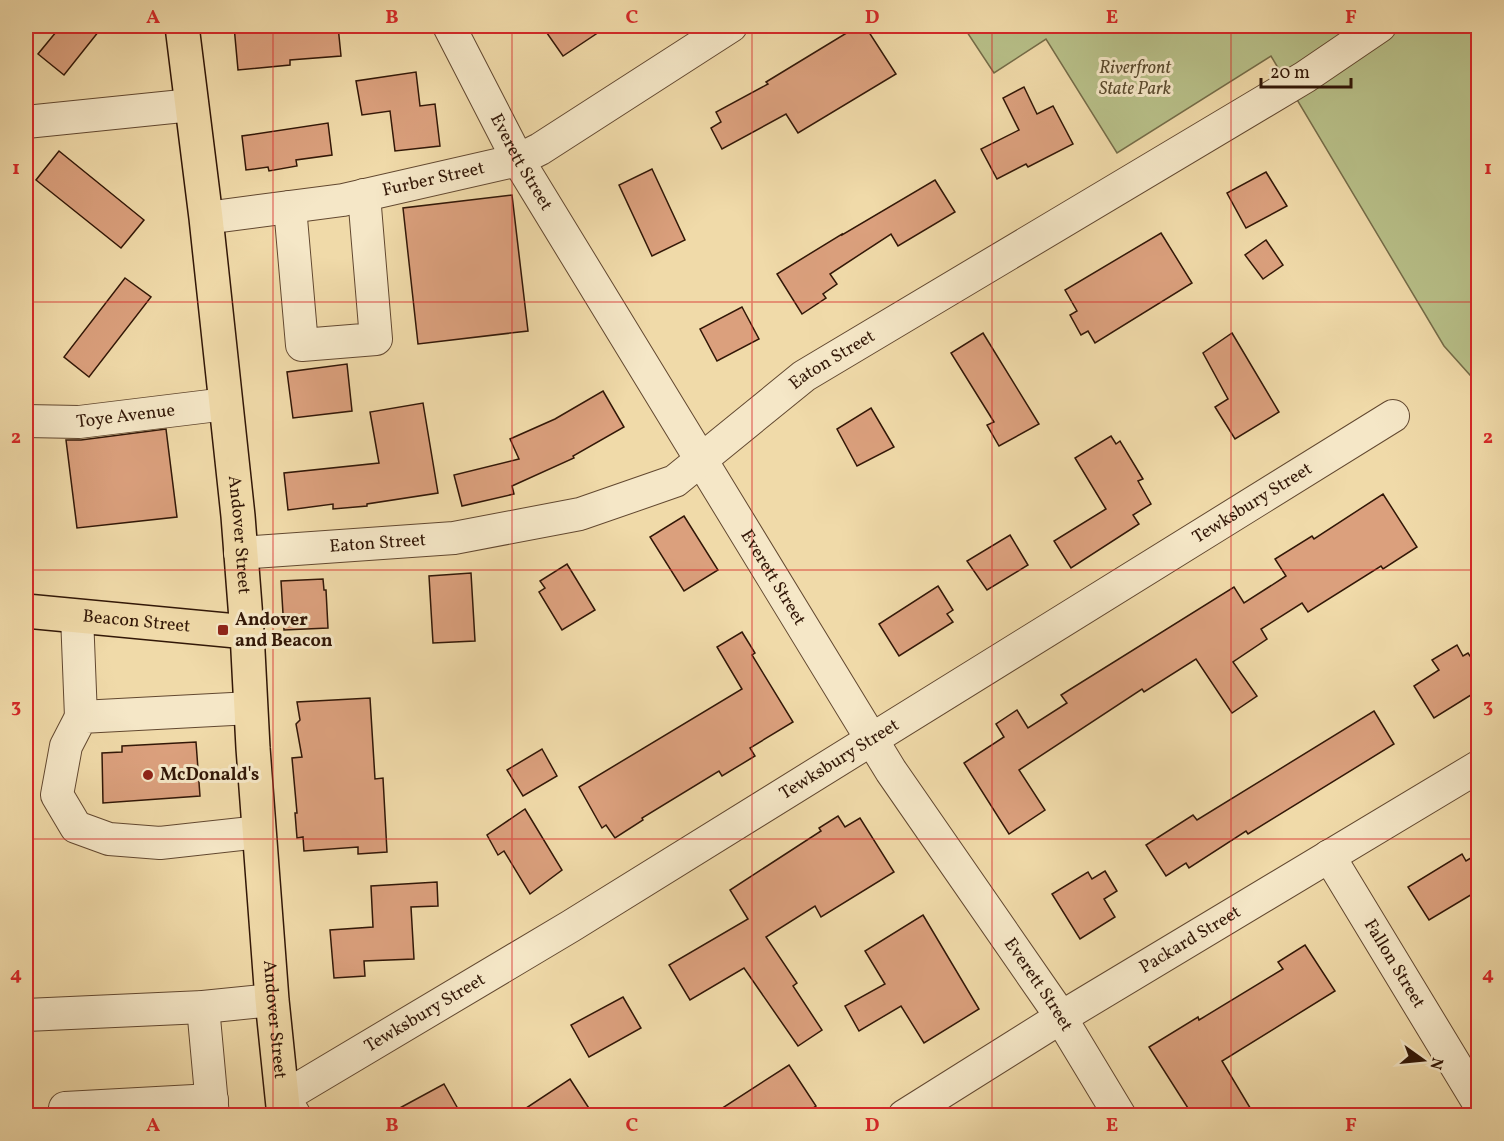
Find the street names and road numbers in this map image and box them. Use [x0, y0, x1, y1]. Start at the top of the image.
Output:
street label: Everett Street [484, 109, 559, 215]
street label: Furber Street [380, 156, 487, 203]
street label: Eaton Street [784, 324, 880, 396]
street label: Toye Avenue [75, 398, 176, 435]
street label: Tewksbury Street [1188, 457, 1317, 550]
street label: Andover Street [221, 474, 257, 595]
street label: Everett Street [734, 525, 812, 630]
street label: Eaton Street [328, 527, 427, 559]
street label: Beacon Street [82, 604, 191, 639]
street label: Tewksbury Street [775, 713, 904, 806]
street label: Packard Street [1135, 900, 1246, 980]
street label: Fallon Street [1358, 914, 1431, 1013]
street label: Everett Street [998, 933, 1079, 1036]
street label: Andover Street [257, 959, 293, 1080]
street label: Tewksbury Street [360, 967, 490, 1059]

